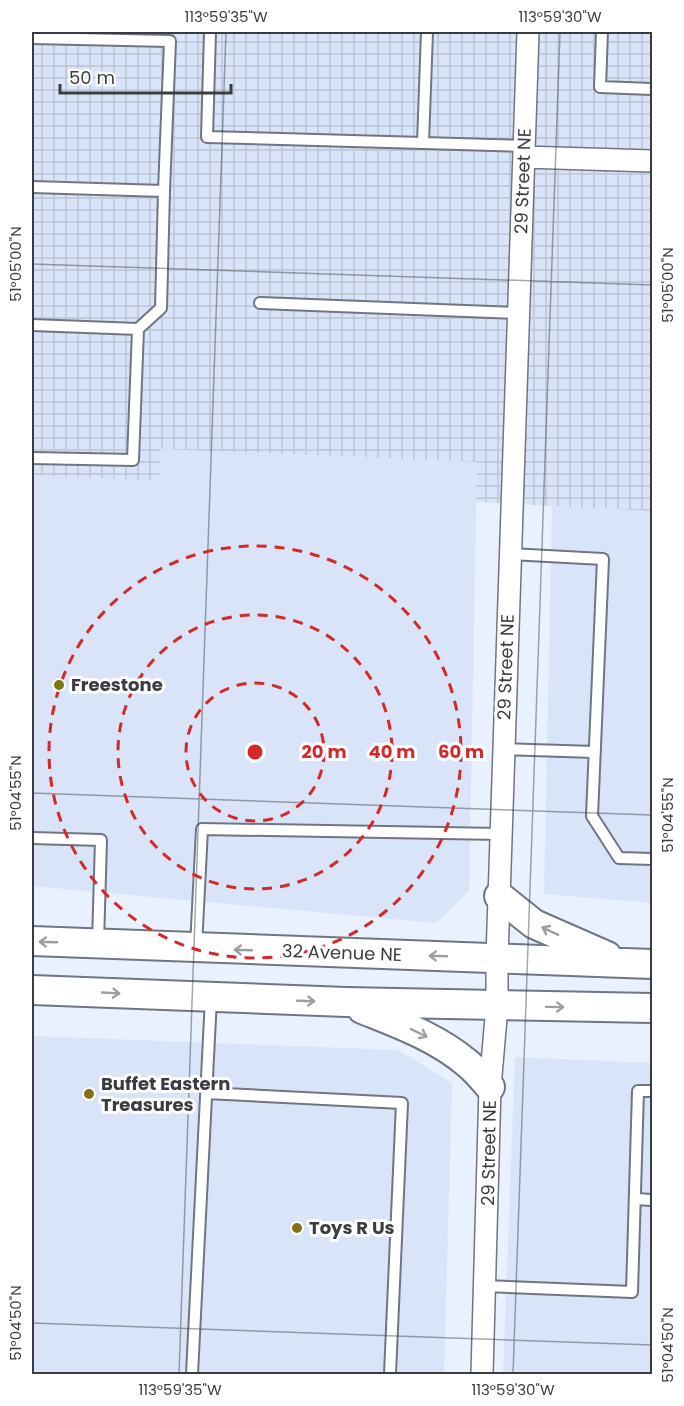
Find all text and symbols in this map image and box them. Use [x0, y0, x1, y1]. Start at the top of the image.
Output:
text: 113°59'35"W [184, 6, 268, 27]
text: 113°59'30"W [518, 6, 602, 27]
scale bar [60, 57, 231, 95]
text: 50 m [69, 65, 115, 90]
street label: 29 Street NE [508, 128, 537, 234]
text: 51°05'00"N [5, 226, 26, 302]
text: 51°05'00"N [657, 247, 678, 323]
street label: 29 Street NE [491, 614, 520, 720]
place label: Freestone [71, 672, 163, 697]
marker: Freestone [52, 678, 66, 692]
text: 20 m [302, 739, 346, 764]
text: 40 m [369, 739, 415, 764]
text: 60 m [438, 739, 484, 764]
centre of rings [245, 742, 265, 762]
text: 51°04'55"N [5, 755, 26, 831]
text: 51°04'55"N [657, 777, 678, 853]
one-way arrow [541, 925, 559, 936]
one-way arrow [39, 936, 59, 948]
street label: 32 Avenue NE [282, 938, 402, 967]
one-way arrow [234, 944, 254, 956]
one-way arrow [429, 950, 449, 962]
one-way arrow [100, 988, 120, 999]
one-way arrow [295, 995, 315, 1006]
one-way arrow [545, 1001, 565, 1013]
one-way arrow [410, 1028, 428, 1039]
place label: Buffet Eastern Treasures [101, 1071, 230, 1117]
marker: Buffet Eastern Treasures [82, 1087, 96, 1101]
street label: 29 Street NE [475, 1100, 502, 1206]
place label: Toys R Us [309, 1215, 395, 1240]
marker: Toys R Us [290, 1221, 304, 1235]
text: 51°04'50"N [5, 1285, 26, 1361]
text: 51°04'50"N [657, 1307, 678, 1383]
text: 113°59'35"W [138, 1379, 222, 1400]
text: 113°59'30"W [471, 1379, 555, 1400]

